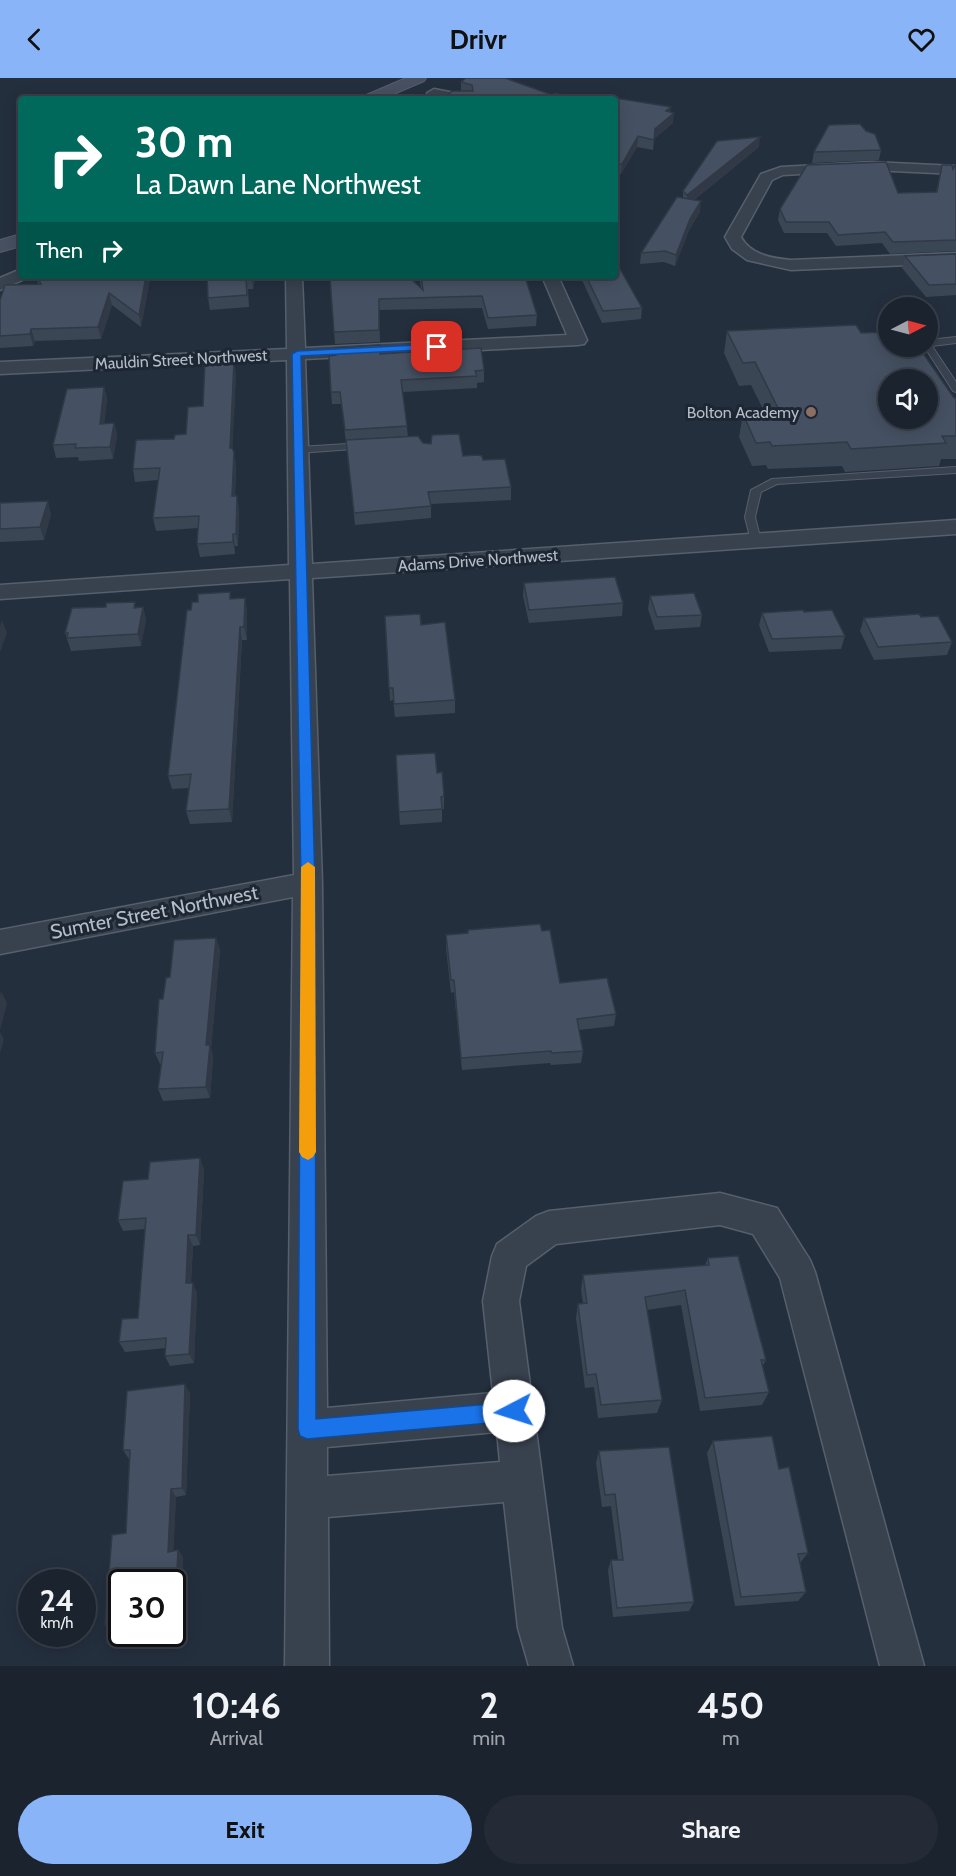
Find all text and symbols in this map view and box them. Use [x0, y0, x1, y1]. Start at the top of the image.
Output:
icon: back [18, 23, 51, 56]
text: Drivr [450, 23, 506, 56]
icon: heart [905, 23, 938, 56]
text: 30 m [135, 116, 233, 168]
icon: right [36, 120, 114, 198]
text: La Dawn Lane Northwest [135, 168, 421, 201]
icon: right [95, 234, 128, 267]
text: Then [36, 237, 83, 264]
north arrow [878, 297, 938, 357]
map controls [878, 297, 938, 429]
pin [411, 321, 462, 372]
icon: arrive [420, 330, 453, 363]
street label: Mauldin Street Northwest [94, 345, 268, 374]
button: sound [878, 369, 938, 429]
place label: Bolton Academy [687, 403, 799, 422]
marker: Bolton Academy [804, 405, 818, 419]
street label: Adams Drive Northwest [397, 545, 559, 576]
street label: Sumter Street Northwest [48, 880, 260, 944]
position arrow [482, 1379, 546, 1443]
speed limit sign: 30 [108, 1569, 186, 1647]
text: 24 [40, 1582, 74, 1619]
text: km/h [41, 1614, 73, 1632]
text: 10:46 [192, 1683, 281, 1727]
text: 2 [480, 1683, 499, 1727]
text: 450 [697, 1683, 764, 1727]
text: Arrival [210, 1726, 263, 1750]
text: min [473, 1726, 506, 1750]
text: m [722, 1726, 740, 1750]
button: Exit [18, 1795, 472, 1864]
button: Share [484, 1795, 938, 1864]

